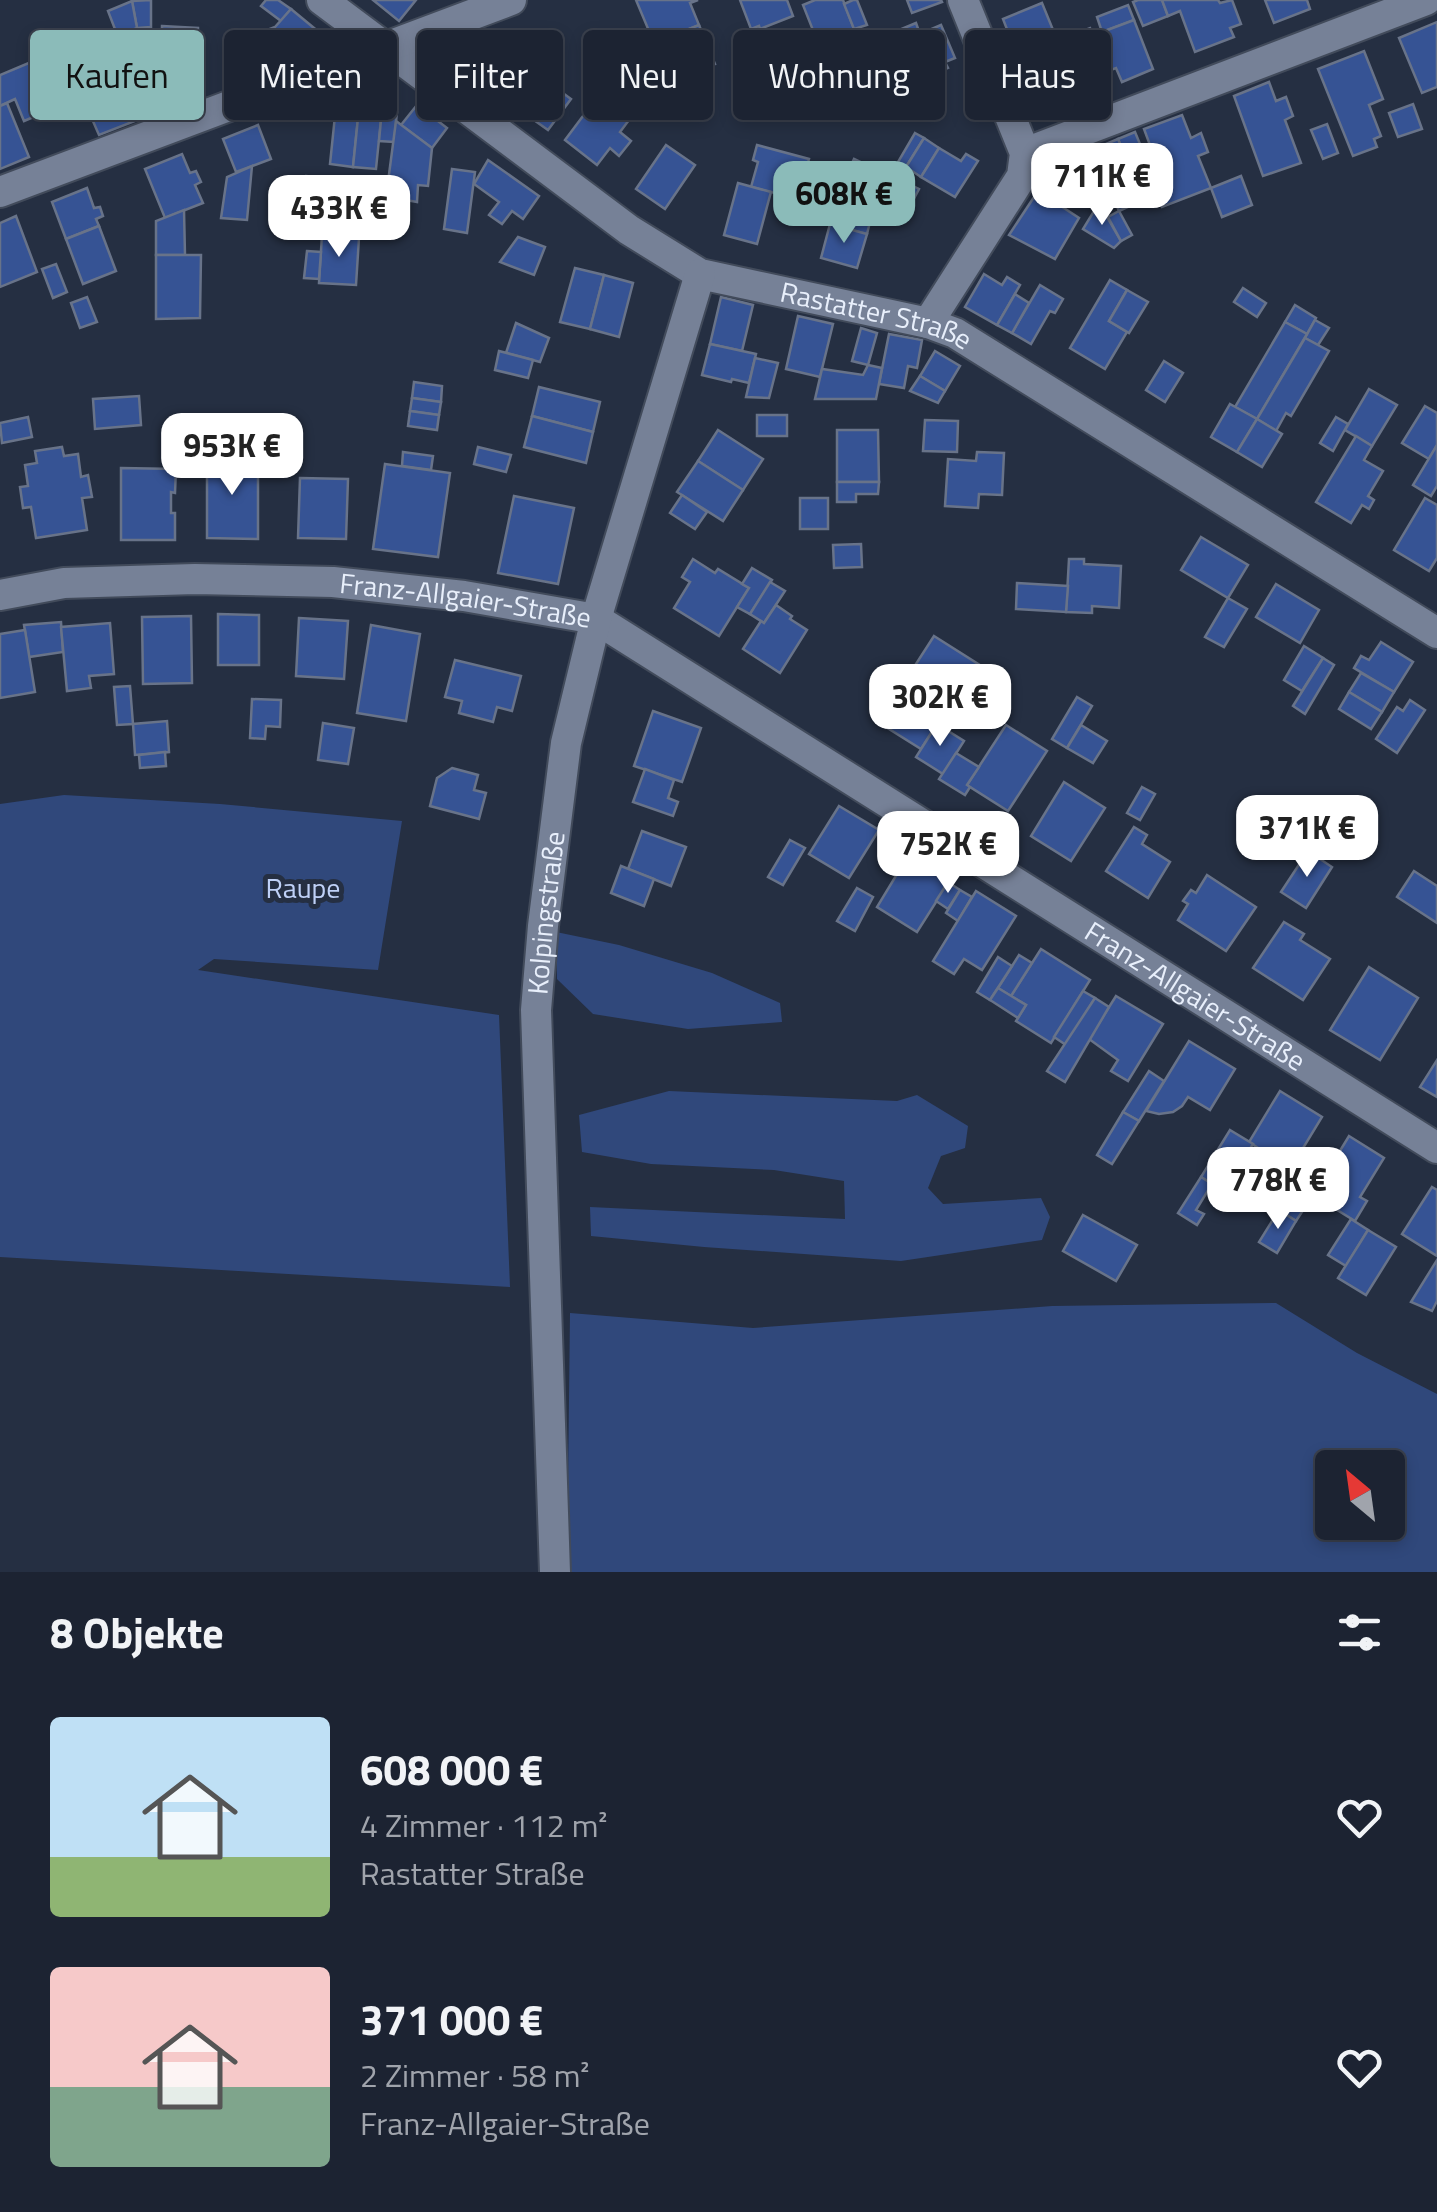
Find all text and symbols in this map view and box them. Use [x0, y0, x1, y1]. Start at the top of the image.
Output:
chip: Kaufen [30, 30, 204, 120]
chip: Mieten [224, 30, 397, 120]
chip: Filter [417, 30, 563, 120]
chip: Neu [583, 30, 713, 120]
chip: Wohnung [733, 30, 945, 120]
chip: Haus [965, 30, 1111, 120]
pin: 711K € [1021, 143, 1183, 228]
text: 711K € [1053, 151, 1151, 199]
pin: 608K € [763, 161, 925, 246]
text: 608K € [795, 169, 893, 217]
pin: 433K € [258, 175, 420, 260]
text: 433K € [290, 183, 388, 231]
street label: Rastatter Straße [776, 270, 981, 360]
pin: 953K € [151, 413, 313, 498]
text: 953K € [183, 421, 281, 469]
street label: Franz-Allgaier-Straße [338, 561, 595, 639]
pin: 302K € [859, 664, 1021, 749]
text: 302K € [891, 672, 989, 720]
pin: 371K € [1226, 795, 1388, 880]
text: 371K € [1258, 803, 1356, 851]
pin: 752K € [867, 811, 1029, 896]
text: 752K € [899, 819, 997, 867]
street label: Kolpingstraße [515, 829, 576, 996]
park label: Raupe [265, 866, 341, 909]
street label: Franz-Allgaier-Straße [1077, 910, 1314, 1081]
pin: 778K € [1197, 1147, 1359, 1232]
text: 778K € [1229, 1155, 1327, 1203]
north arrow [1315, 1450, 1405, 1540]
map controls [1315, 1450, 1405, 1540]
text: 8 Objekte [50, 1600, 224, 1664]
icon: filters [1332, 1605, 1387, 1660]
text: 608 000 € [360, 1737, 543, 1801]
icon: home [130, 1757, 250, 1877]
icon: heart [1332, 1790, 1387, 1845]
text: 4 Zimmer · 112 m² [360, 1801, 607, 1849]
text: Rastatter Straße [360, 1849, 585, 1897]
text: 371 000 € [360, 1987, 543, 2051]
icon: home [130, 2007, 250, 2127]
icon: heart [1332, 2040, 1387, 2095]
text: 2 Zimmer · 58 m² [360, 2051, 589, 2099]
text: Franz-Allgaier-Straße [360, 2099, 650, 2147]

